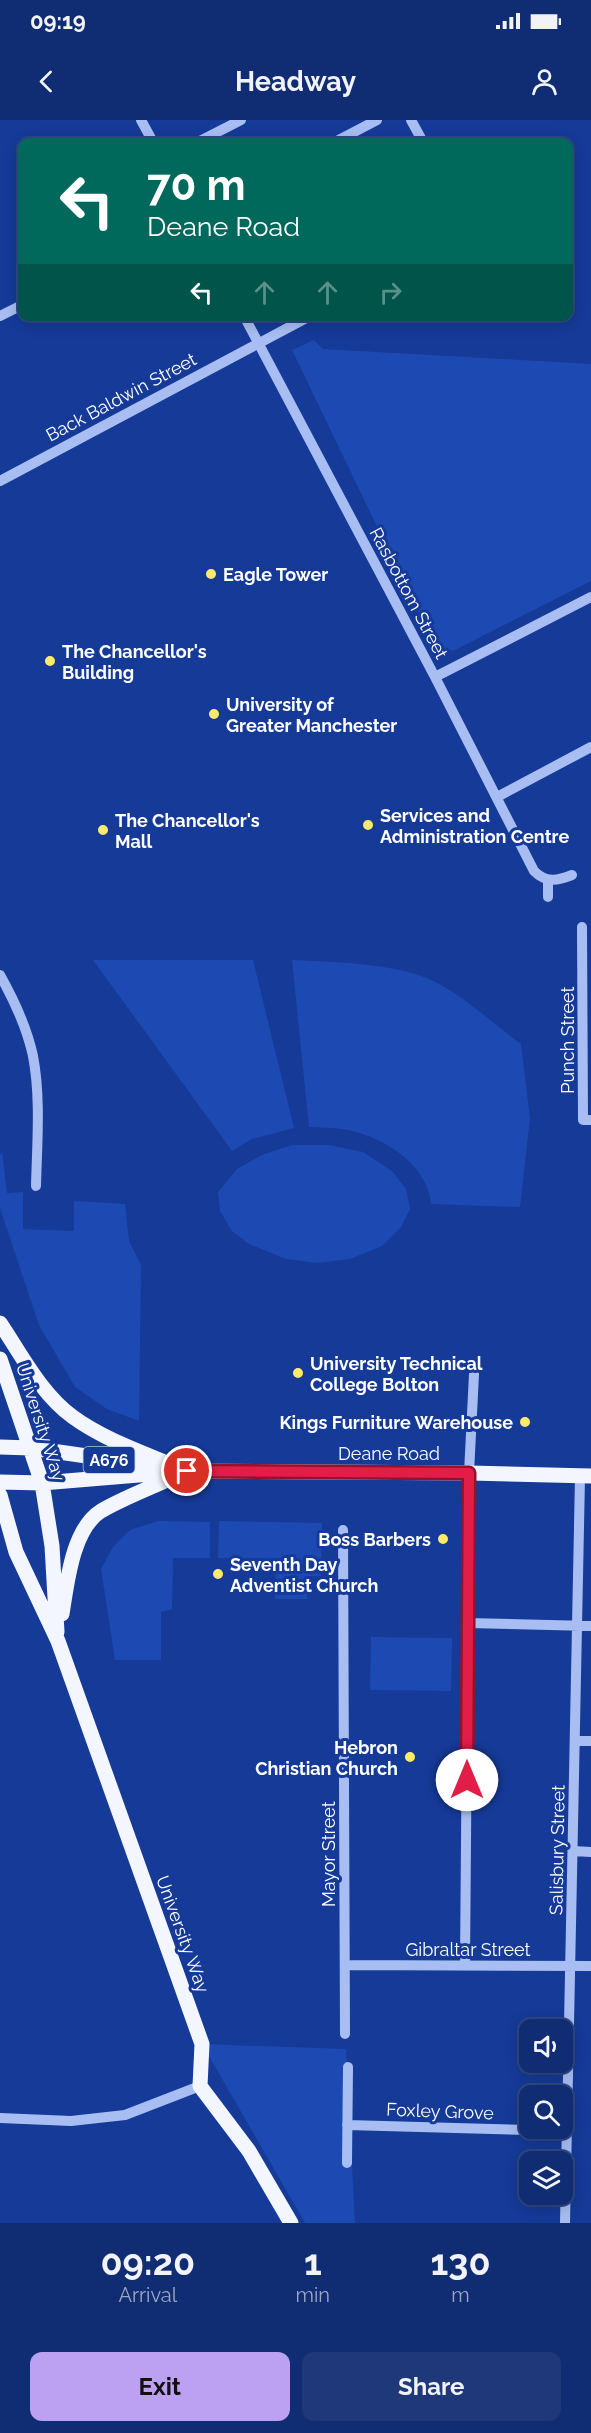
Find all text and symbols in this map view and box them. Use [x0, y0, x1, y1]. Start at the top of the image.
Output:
text: 09:19 [30, 8, 86, 34]
icon: back [30, 65, 63, 98]
icon: person [528, 65, 561, 98]
text: Headway [235, 66, 356, 97]
text: 70 m [147, 161, 246, 210]
icon: left [48, 162, 126, 240]
text: Deane Road [147, 211, 300, 242]
icon: left [185, 276, 218, 309]
icon: ahead [248, 276, 281, 309]
icon: ahead [311, 276, 344, 309]
icon: right [374, 276, 407, 309]
street label: Back Baldwin Street [42, 348, 200, 446]
street label: Rasbottom Street [366, 524, 452, 662]
place label: Eagle Tower [223, 564, 328, 585]
marker: Eagle Tower [204, 567, 218, 581]
place label: The Chancellor's Building [62, 641, 207, 683]
marker: The Chancellor's Building [43, 654, 57, 668]
place label: University of Greater Manchester [226, 694, 397, 736]
marker: University of Greater Manchester [207, 707, 221, 721]
place label: Services and Administration Centre [380, 805, 569, 847]
place label: The Chancellor's Mall [115, 810, 260, 852]
marker: Services and Administration Centre [361, 818, 375, 832]
marker: The Chancellor's Mall [96, 823, 110, 837]
street label: Punch Street [557, 986, 578, 1094]
place label: University Technical College Bolton [310, 1353, 483, 1395]
street label: University Way [12, 1360, 70, 1484]
marker: University Technical College Bolton [291, 1366, 305, 1380]
place label: Kings Furniture Warehouse [280, 1412, 513, 1433]
marker: Kings Furniture Warehouse [518, 1415, 532, 1429]
street label: Deane Road [338, 1443, 440, 1464]
pin [161, 1445, 212, 1496]
road number: A676 [84, 1447, 134, 1473]
icon: arrive [170, 1454, 203, 1487]
place label: Boss Barbers [318, 1529, 431, 1550]
marker: Boss Barbers [436, 1532, 450, 1546]
place label: Seventh Day Adventist Church [230, 1554, 378, 1596]
marker: Seventh Day Adventist Church [211, 1567, 225, 1581]
place label: Hebron Christian Church [255, 1737, 398, 1779]
position arrow [435, 1748, 499, 1812]
marker: Hebron Christian Church [403, 1750, 417, 1764]
street label: Salisbury Street [545, 1785, 569, 1915]
street label: Mayor Street [318, 1801, 339, 1907]
street label: University Way [152, 1873, 214, 1996]
street label: Gibraltar Street [405, 1939, 531, 1960]
map controls [519, 2019, 573, 2205]
button: sound [519, 2019, 573, 2073]
button: search [519, 2085, 573, 2139]
street label: Foxley Grove [386, 2099, 495, 2123]
button: layers [519, 2151, 573, 2205]
text: 09:20 [101, 2241, 195, 2283]
text: 1 [304, 2241, 322, 2283]
text: 130 [431, 2241, 491, 2283]
text: Arrival [118, 2283, 177, 2307]
text: min [296, 2283, 330, 2307]
text: m [451, 2283, 470, 2307]
button: Exit [30, 2352, 290, 2421]
button: Share [302, 2352, 561, 2421]

